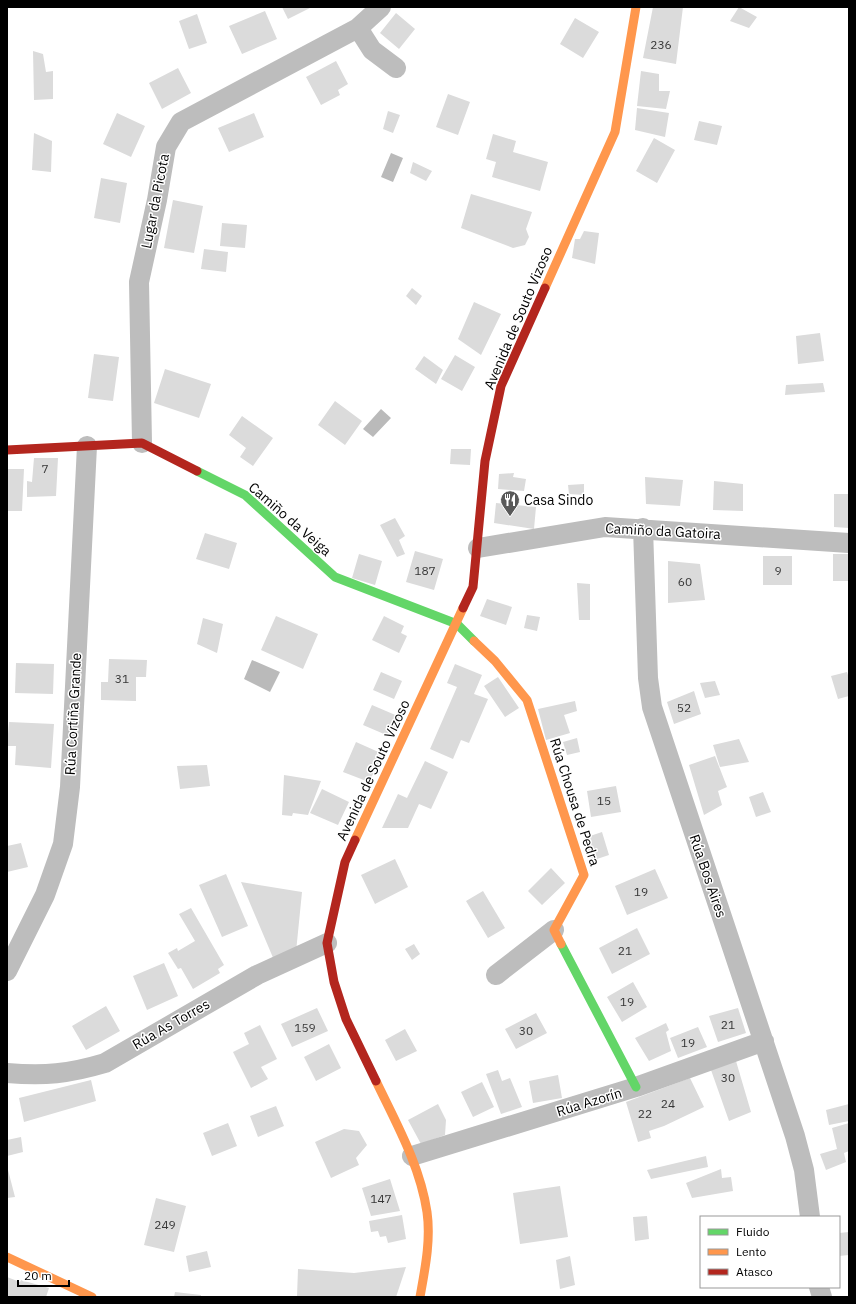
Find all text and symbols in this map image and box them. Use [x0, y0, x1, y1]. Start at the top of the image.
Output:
house number: 236 [650, 37, 672, 52]
street label: Lugar da Picota [137, 152, 173, 250]
street label: Avenida de Souto Vizoso [480, 244, 556, 392]
house number: 7 [41, 461, 49, 476]
street label: Camiño da Veiga [245, 478, 336, 560]
restaurant icon: Casa Sindo [499, 489, 521, 517]
place label: Casa Sindo [524, 491, 593, 509]
street label: Camiño da Gatoira [605, 519, 722, 543]
house number: 187 [414, 563, 436, 578]
house number: 9 [774, 563, 782, 578]
house number: 60 [678, 574, 692, 589]
street label: Rúa Cortiña Grande [61, 652, 85, 776]
house number: 31 [115, 671, 129, 686]
street label: Avenida de Souto Vizoso [332, 697, 414, 843]
house number: 52 [677, 700, 691, 715]
street label: Rúa Chousa de Pedra [546, 736, 604, 869]
house number: 15 [597, 793, 611, 808]
street label: Rúa Bos Aires [685, 832, 731, 920]
house number: 19 [634, 884, 648, 899]
house number: 21 [618, 943, 632, 958]
house number: 19 [620, 994, 634, 1009]
street label: Rúa As Torres [129, 995, 213, 1053]
house number: 21 [721, 1017, 735, 1032]
house number: 159 [294, 1020, 316, 1035]
house number: 30 [519, 1023, 533, 1038]
house number: 19 [681, 1035, 695, 1050]
house number: 30 [721, 1070, 735, 1085]
street label: Rúa Azorín [554, 1084, 624, 1120]
house number: 24 [661, 1096, 675, 1111]
house number: 22 [638, 1106, 652, 1121]
house number: 147 [370, 1191, 392, 1206]
legend [700, 1216, 840, 1288]
house number: 249 [154, 1217, 176, 1232]
text: Fluido [736, 1224, 770, 1239]
text: Lento [736, 1244, 766, 1259]
scale bar [18, 1262, 69, 1288]
text: Atasco [736, 1264, 773, 1279]
text: 20 m [24, 1268, 52, 1283]

